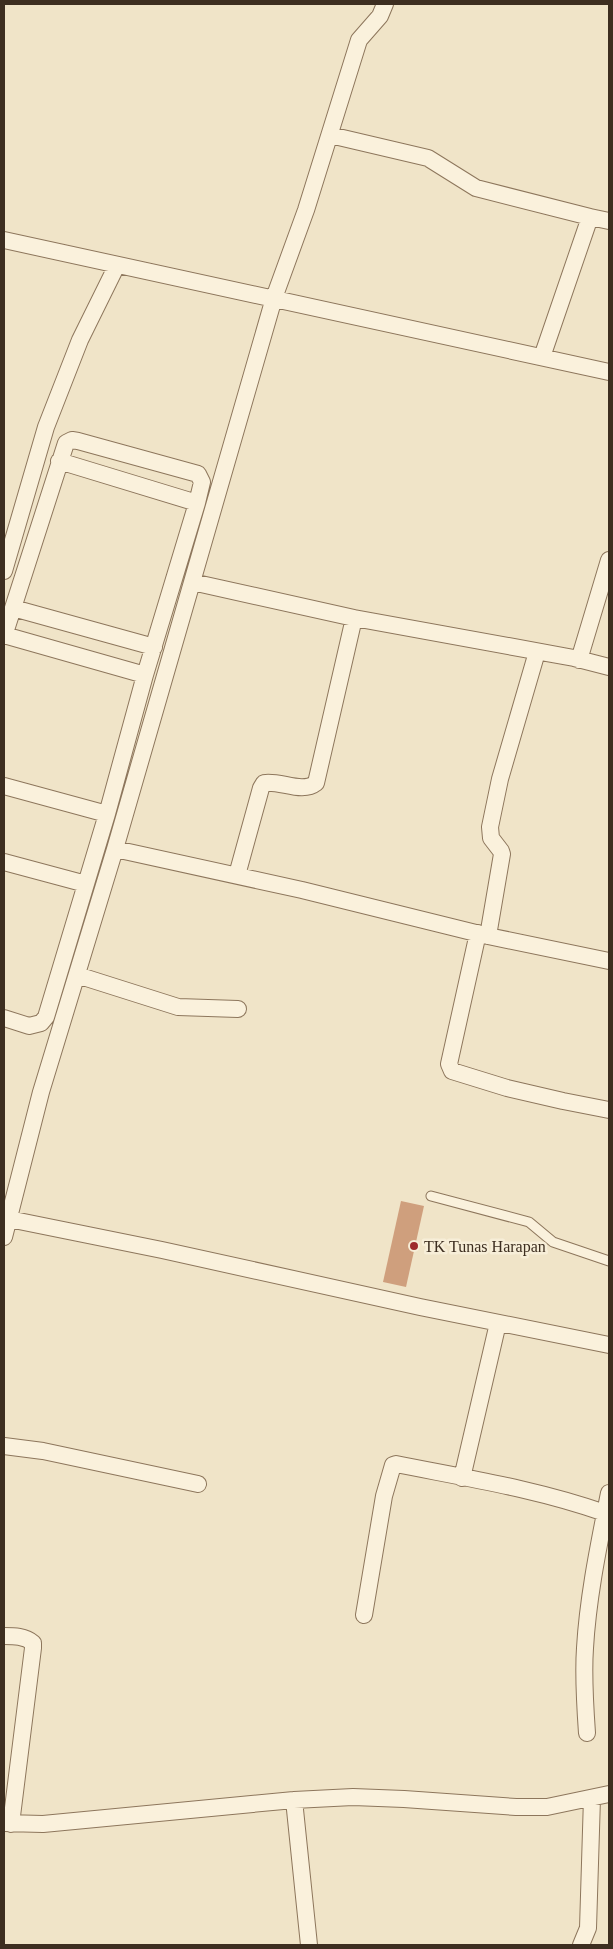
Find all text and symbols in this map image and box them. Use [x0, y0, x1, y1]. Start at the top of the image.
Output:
place label: TK Tunas Harapan [424, 1238, 546, 1256]
marker: TK Tunas Harapan [408, 1240, 420, 1252]

